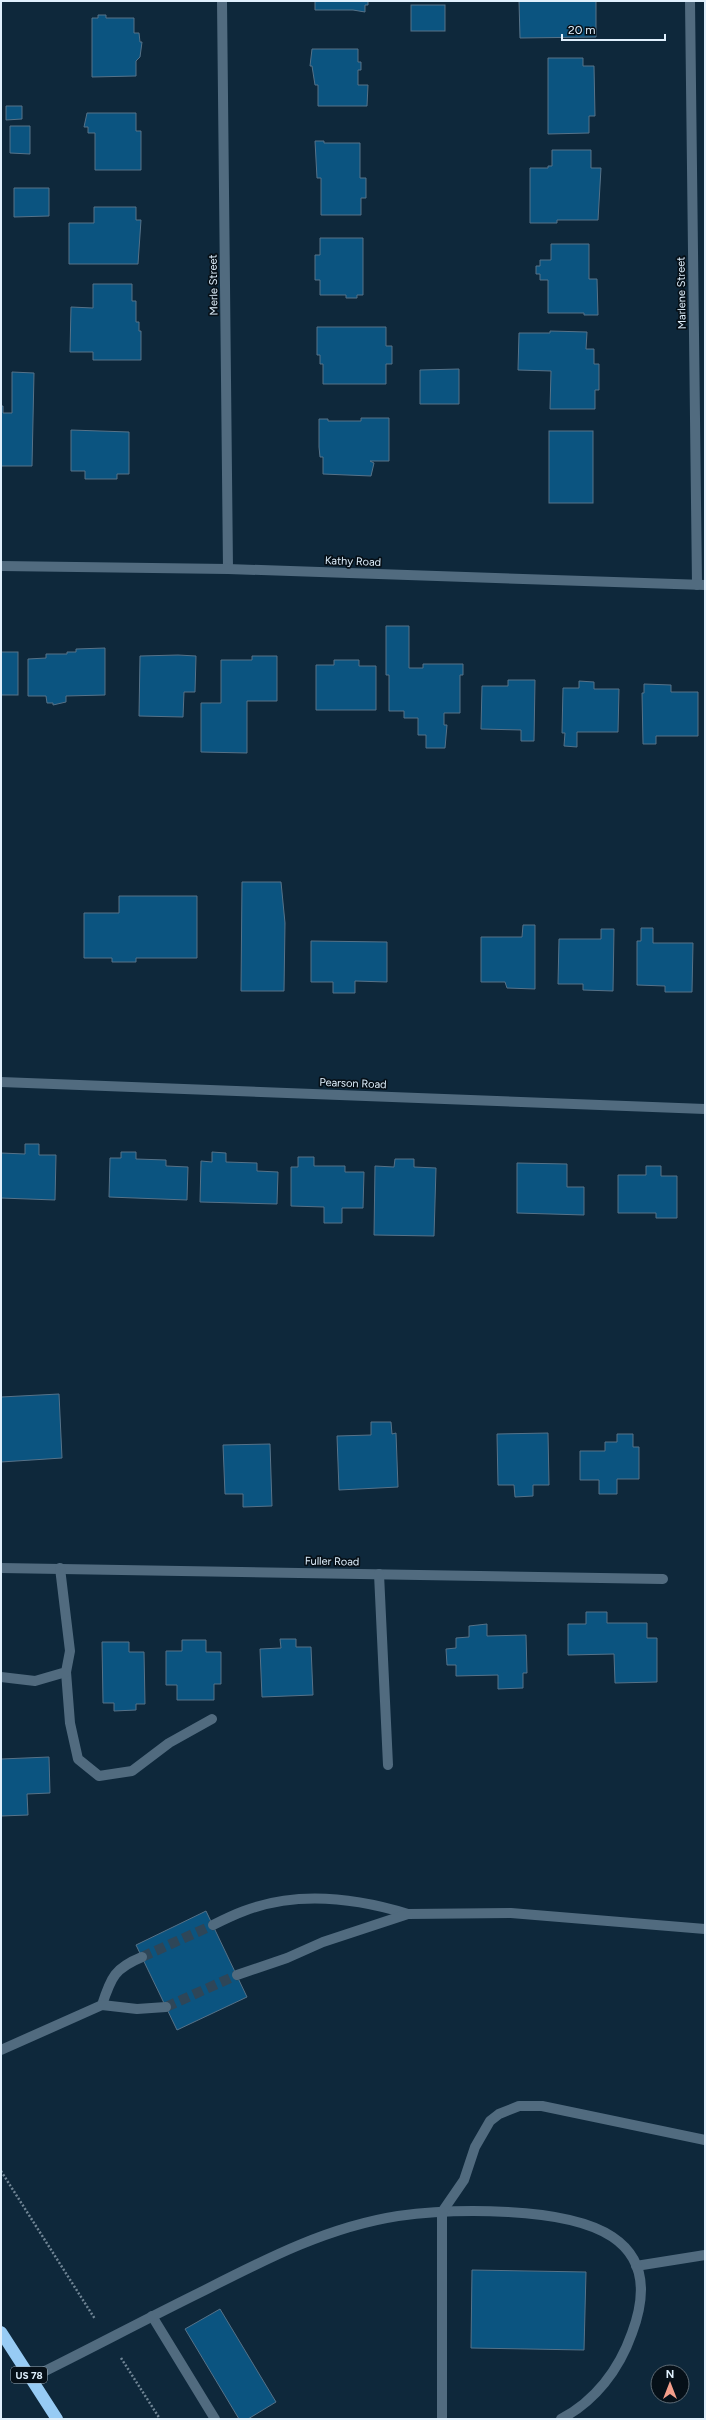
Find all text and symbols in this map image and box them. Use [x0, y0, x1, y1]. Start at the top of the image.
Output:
scale bar [562, 16, 665, 42]
text: 20 m [568, 23, 596, 37]
street label: Merle Street [206, 254, 221, 316]
street label: Marlene Street [674, 257, 689, 329]
street label: Kathy Road [325, 554, 381, 569]
street label: Pearson Road [319, 1076, 387, 1091]
street label: Fuller Road [305, 1555, 359, 1568]
north arrow [650, 2364, 690, 2404]
road number: US 78 [11, 2367, 47, 2383]
text: N [666, 2368, 674, 2381]

